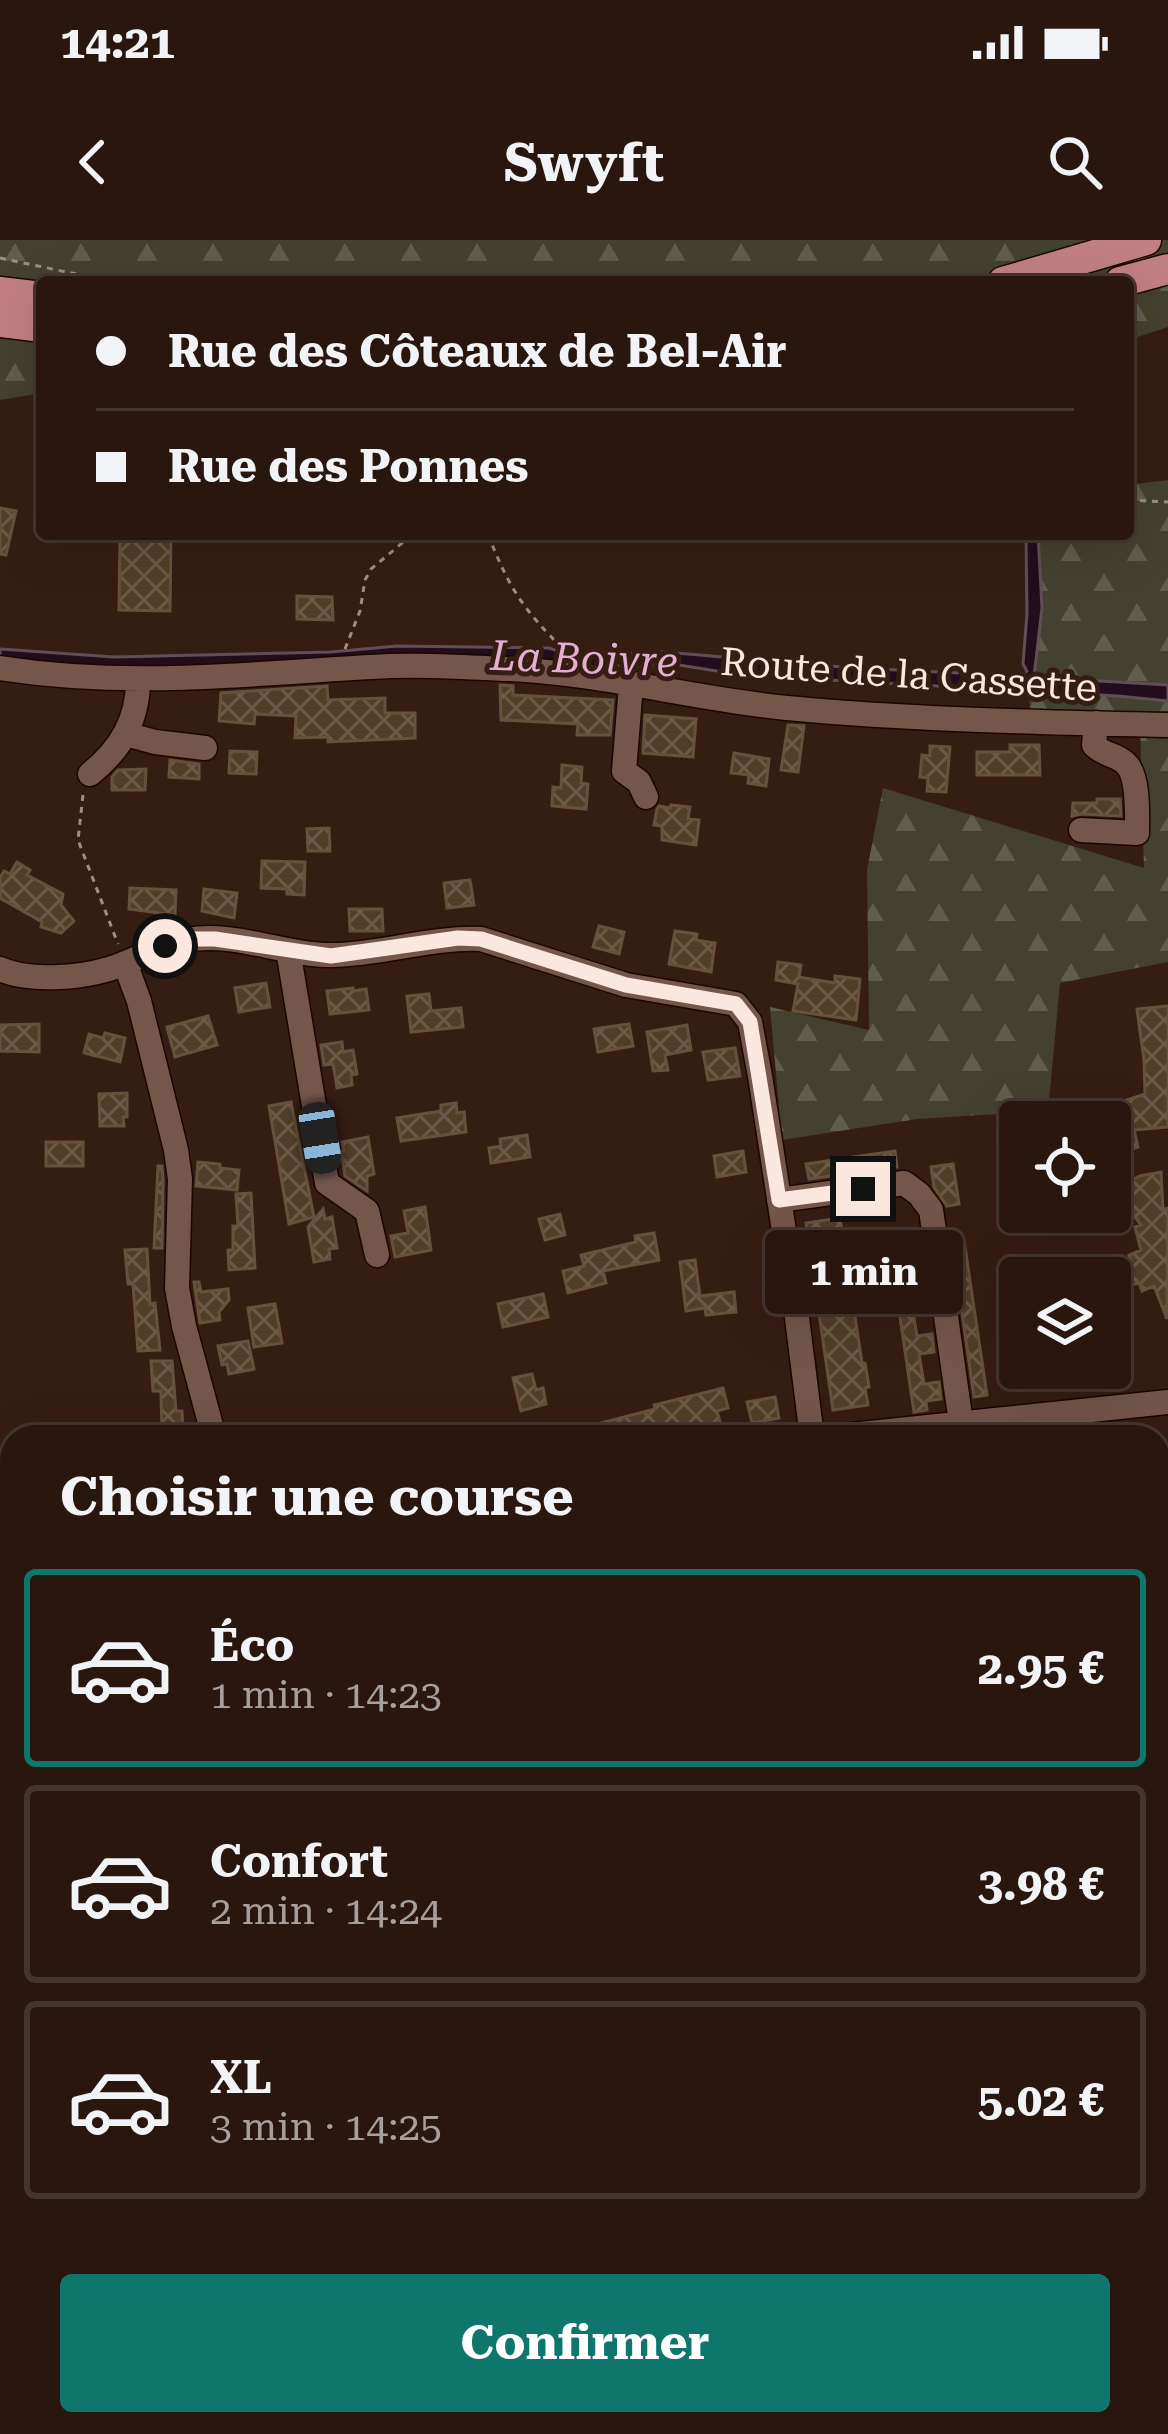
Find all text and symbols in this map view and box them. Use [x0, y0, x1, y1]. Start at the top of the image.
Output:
text: 14:21 [60, 16, 175, 69]
icon: back [60, 129, 126, 195]
icon: search [1042, 129, 1108, 195]
text: Swyft [504, 131, 664, 194]
text: Rue des Côteaux de Bel-Air [168, 325, 787, 378]
text: Rue des Ponnes [168, 440, 528, 493]
water label: La Boivre [488, 631, 679, 686]
street label: Route de la Cassette [719, 639, 1099, 711]
route start [138, 919, 192, 973]
car [297, 1100, 343, 1176]
map controls [999, 1101, 1131, 1389]
button: locate [999, 1101, 1131, 1233]
route end [836, 1162, 890, 1216]
callout: 1 min [764, 1231, 962, 1315]
text: 1 min [810, 1249, 918, 1295]
button: layers [999, 1257, 1131, 1389]
text: Choisir une course [60, 1465, 574, 1528]
icon: car [66, 1614, 174, 1722]
text: Éco [210, 1619, 294, 1672]
text: 2.95 € [978, 1642, 1104, 1695]
text: 1 min · 14:23 [210, 1672, 442, 1718]
icon: car [66, 1830, 174, 1938]
text: Confort [210, 1835, 388, 1888]
text: 3.98 € [978, 1858, 1104, 1911]
text: 2 min · 14:24 [210, 1888, 442, 1934]
icon: car [66, 2046, 174, 2154]
text: XL [210, 2051, 272, 2104]
text: 5.02 € [978, 2074, 1104, 2127]
text: 3 min · 14:25 [210, 2104, 442, 2150]
button: Confirmer [60, 2274, 1110, 2412]

